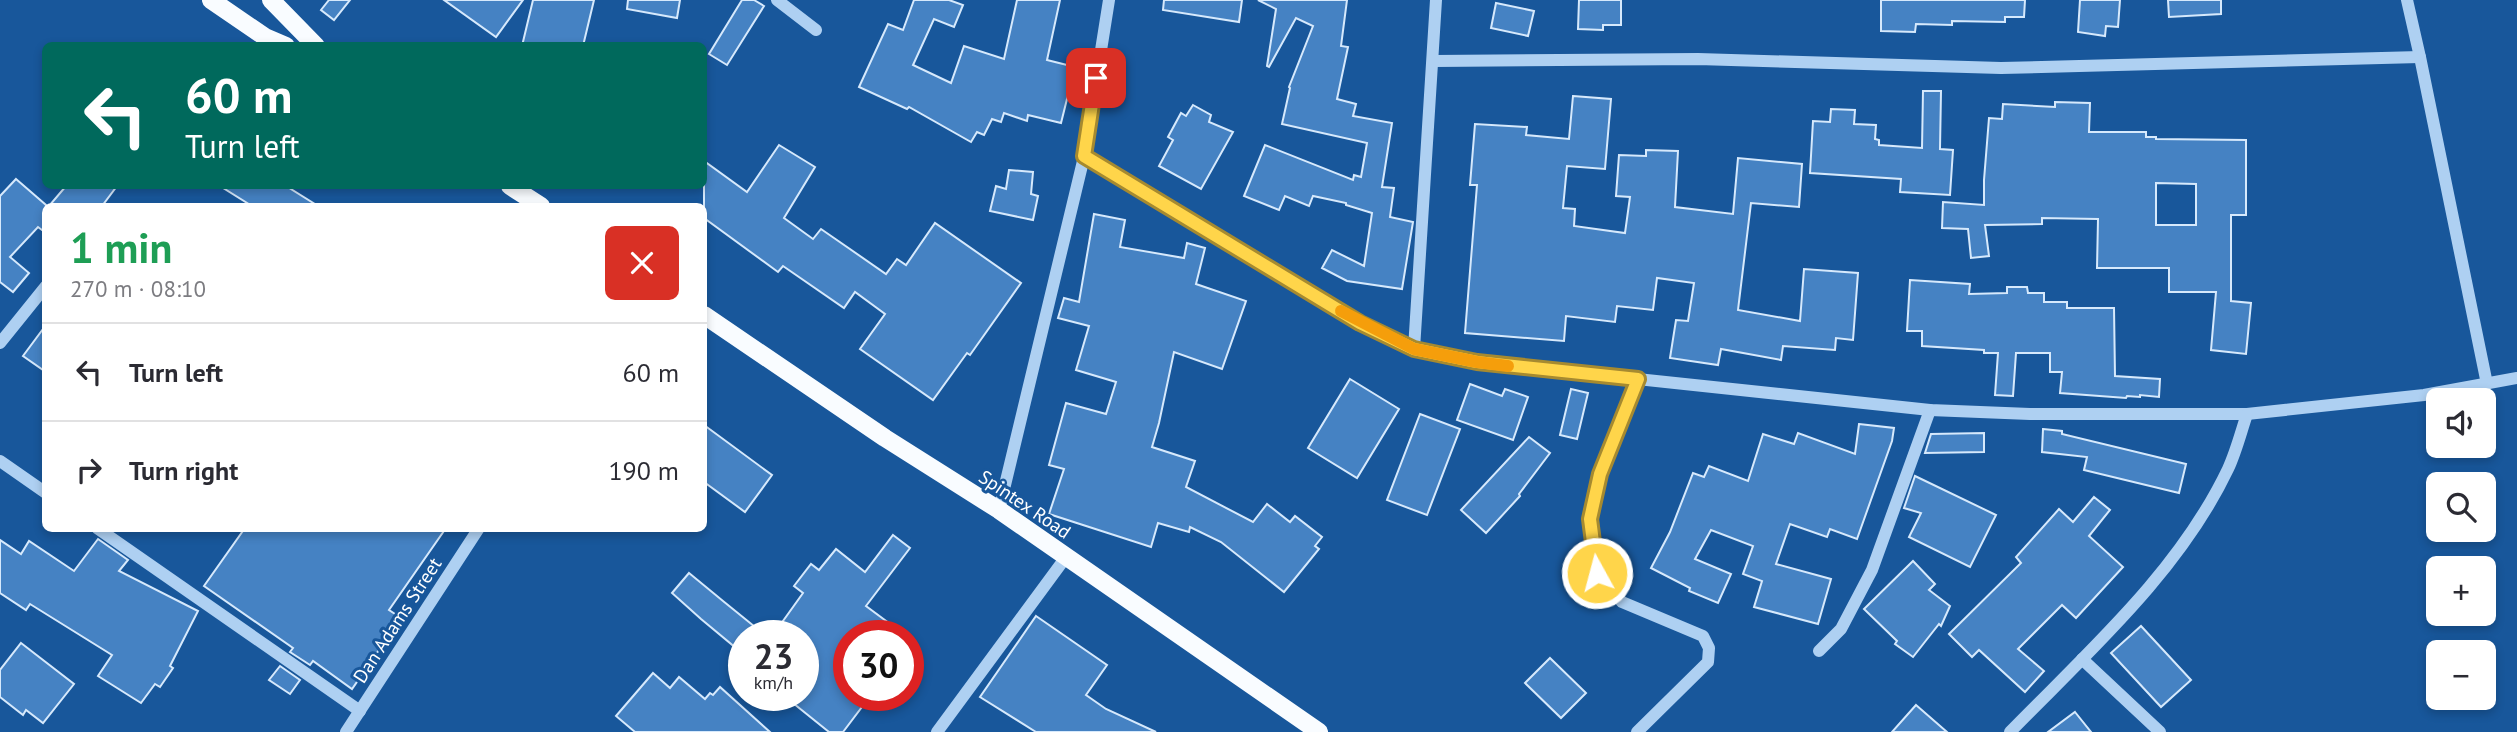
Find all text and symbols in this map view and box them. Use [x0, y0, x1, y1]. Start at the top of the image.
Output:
pin [1066, 48, 1126, 108]
icon: arrive [1077, 59, 1115, 97]
text: 60 m [185, 63, 292, 127]
icon: left [70, 70, 161, 161]
text: Turn left [185, 125, 300, 167]
text: 1 min [70, 220, 172, 275]
button: close [605, 226, 679, 300]
text: 270 m · 08:10 [70, 274, 206, 303]
icon: left [70, 353, 108, 391]
text: Turn left [129, 356, 223, 389]
text: 60 m [623, 356, 679, 389]
map controls [2426, 388, 2496, 710]
button: sound [2426, 388, 2496, 458]
icon: right [70, 451, 108, 489]
text: Turn right [129, 454, 238, 487]
text: 190 m [608, 454, 679, 487]
street label: Spintex Road [974, 464, 1076, 544]
button: search [2426, 472, 2496, 542]
position arrow [1560, 536, 1634, 610]
street label: Dan Adams Street [348, 552, 447, 687]
button: + [2426, 556, 2496, 626]
speed limit sign: 30 [833, 620, 924, 711]
text: 23 [754, 633, 793, 679]
button: − [2426, 640, 2496, 710]
text: km/h [754, 671, 793, 694]

